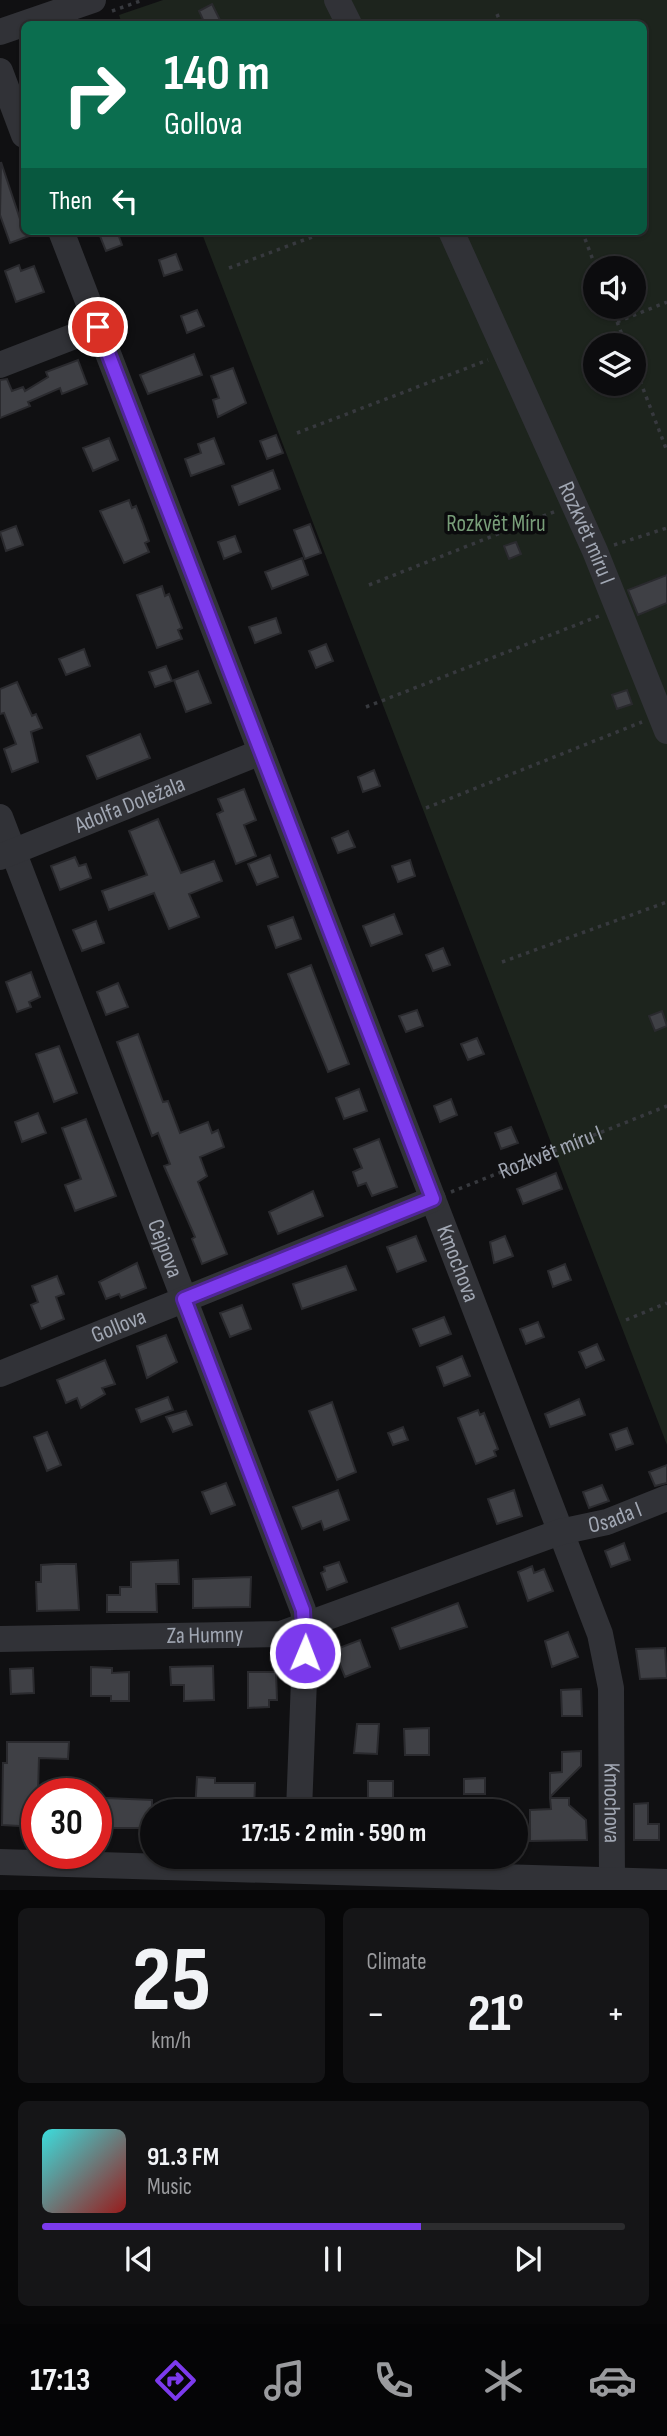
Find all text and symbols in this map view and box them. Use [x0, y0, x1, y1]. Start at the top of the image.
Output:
text: 140 m [164, 45, 270, 104]
icon: right [49, 49, 140, 140]
text: Gollova [164, 105, 242, 144]
icon: left [106, 182, 144, 220]
text: Then [49, 186, 92, 217]
map controls [583, 256, 646, 396]
button: sound [583, 256, 646, 319]
pin [68, 297, 128, 357]
icon: arrive [79, 308, 117, 346]
button: layers [583, 333, 646, 396]
street label: Rozkvět míru I [552, 477, 621, 588]
park label: Rozkvět Míru [446, 510, 546, 538]
street label: Adolfa Doležala [70, 770, 189, 840]
street label: Rozkvět míru I [495, 1119, 606, 1186]
street label: Cejpova [141, 1215, 189, 1282]
street label: Kmochova [430, 1221, 485, 1306]
street label: Gollova [87, 1302, 150, 1350]
street label: Osada I [586, 1495, 646, 1540]
position arrow [268, 1616, 342, 1690]
street label: Za Humny [166, 1621, 244, 1650]
street label: Kmochova [597, 1763, 626, 1843]
speed limit sign: 30 [21, 1778, 112, 1869]
text: 17:15 · 2 min · 590 m [242, 1818, 426, 1849]
text: 25 [131, 1927, 211, 2036]
text: Climate [367, 1948, 426, 1976]
text: 21° [468, 1983, 524, 2046]
text: − [367, 1992, 385, 2037]
text: + [606, 1992, 625, 2037]
text: km/h [151, 2027, 191, 2055]
text: 91.3 FM [147, 2142, 219, 2173]
text: Music [147, 2173, 192, 2201]
icon: previous [120, 2240, 158, 2278]
icon: pause [314, 2240, 352, 2278]
icon: next [509, 2240, 547, 2278]
icon: directions [151, 2356, 200, 2405]
icon: music [260, 2356, 309, 2405]
icon: phone [369, 2356, 418, 2405]
icon: climate [479, 2356, 528, 2405]
icon: car [588, 2356, 637, 2405]
text: 17:13 [30, 2361, 90, 2400]

